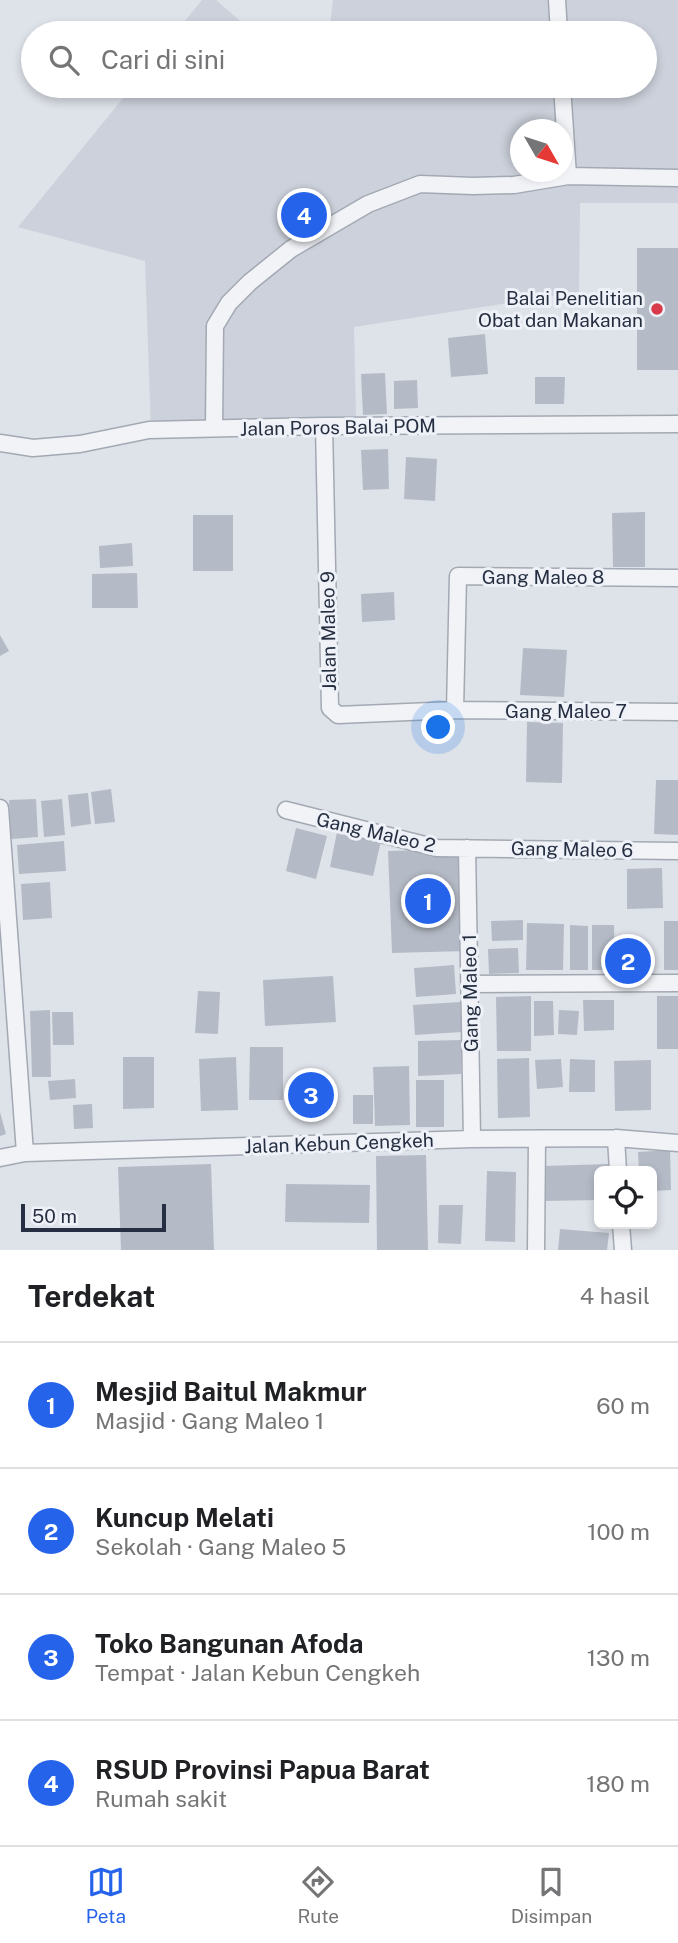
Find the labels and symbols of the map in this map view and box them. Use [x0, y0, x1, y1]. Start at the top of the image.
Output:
north arrow [510, 119, 573, 182]
pin: 4 [281, 189, 327, 241]
place label: Balai Penelitian Obat dan Makanan [478, 287, 643, 331]
marker: Balai Penelitian Obat dan Makanan [649, 301, 665, 317]
street label: Jalan Poros Balai POM [240, 414, 436, 440]
street label: Gang Maleo 8 [482, 566, 604, 588]
street label: Jalan Maleo 9 [316, 571, 340, 691]
street label: Gang Maleo 7 [505, 700, 627, 722]
your location [421, 710, 455, 744]
street label: Gang Maleo 2 [314, 808, 438, 856]
street label: Gang Maleo 6 [511, 837, 633, 861]
pin: 1 [405, 875, 451, 927]
street label: Gang Maleo 1 [458, 934, 482, 1052]
pin: 2 [605, 935, 651, 987]
pin: 3 [288, 1069, 334, 1121]
street label: Jalan Kebun Cengkeh [244, 1129, 434, 1157]
scale bar [21, 1201, 166, 1233]

